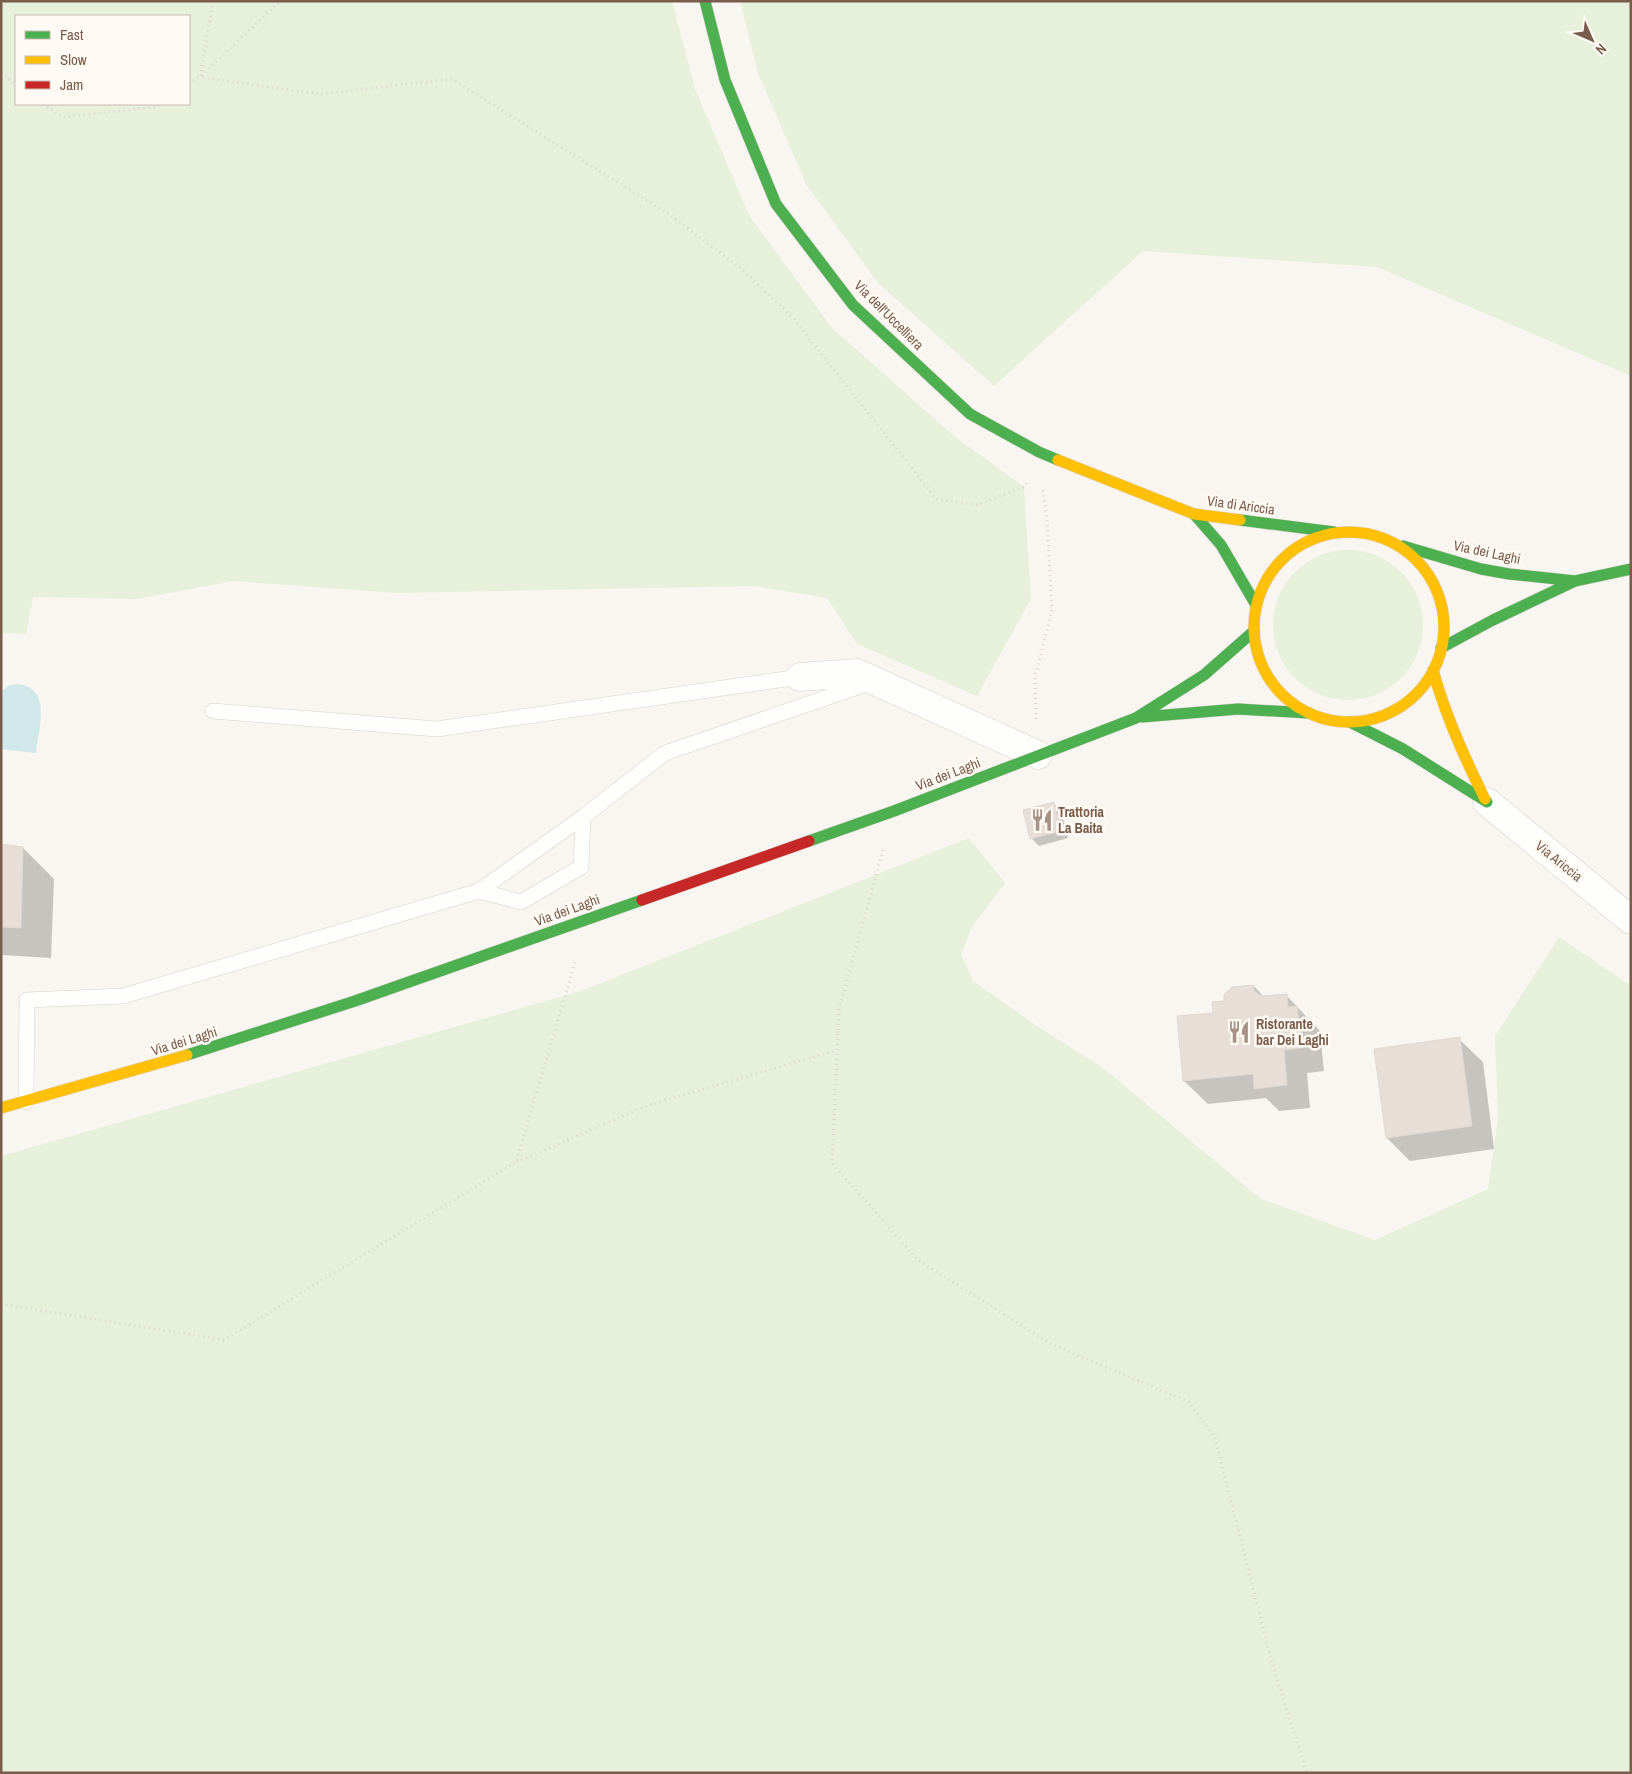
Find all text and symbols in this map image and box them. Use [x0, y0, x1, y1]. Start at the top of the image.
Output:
legend [15, 15, 190, 105]
north arrow [1567, 15, 1617, 65]
text: Fast [60, 24, 84, 45]
text: N [1592, 40, 1610, 58]
text: Slow [60, 49, 87, 70]
text: Jam [60, 74, 83, 95]
street label: Via dell'Uccelliera [850, 276, 928, 354]
street label: Via di Ariccia [1206, 491, 1277, 519]
street label: Via dei Laghi [1452, 536, 1522, 568]
street label: Via dei Laghi [913, 753, 983, 795]
place label: Trattoria La Baita [1058, 803, 1105, 837]
restaurant icon: Trattoria La Baita [1029, 807, 1055, 833]
street label: Via Ariccia [1532, 837, 1587, 886]
street label: Via dei Laghi [532, 890, 602, 930]
place label: Ristorante bar Dei Laghi [1256, 1015, 1329, 1049]
restaurant icon: Ristorante bar Dei Laghi [1226, 1019, 1252, 1045]
street label: Via dei Laghi [149, 1022, 219, 1060]

